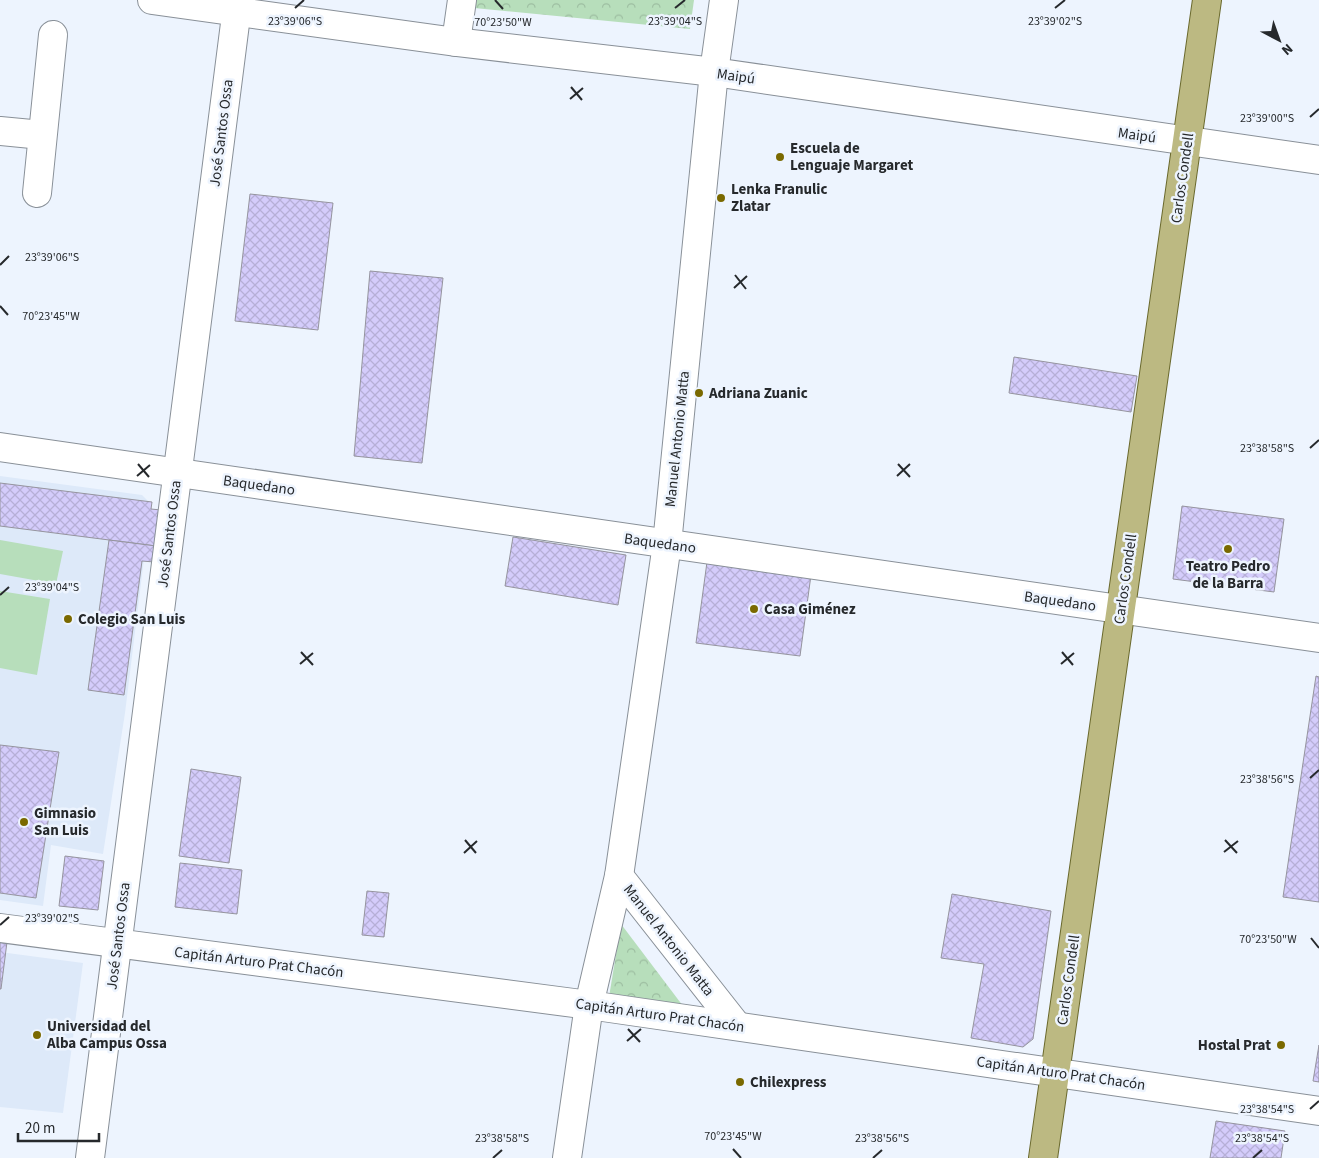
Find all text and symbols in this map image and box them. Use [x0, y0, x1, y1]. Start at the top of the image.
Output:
text: 23°39'06"S [268, 13, 322, 30]
text: 23°39'04"S [648, 13, 702, 30]
text: 23°39'02"S [1028, 13, 1082, 30]
text: 70°23'50"W [474, 14, 532, 31]
north arrow [1254, 15, 1304, 65]
text: N [1277, 38, 1297, 60]
street label: Maipú [715, 63, 757, 90]
street label: José Santos Ossa [204, 78, 239, 188]
text: 23°39'00"S [1240, 110, 1294, 127]
street label: Maipú [1116, 122, 1158, 149]
street label: Carlos Condell [1166, 131, 1199, 225]
place label: Escuela de Lenguaje Margaret [790, 138, 914, 176]
marker: Escuela de Lenguaje Margaret [774, 151, 786, 163]
place label: Lenka Franulic Zlatar [731, 179, 827, 217]
marker: Lenka Franulic Zlatar [715, 192, 727, 204]
text: 23°39'06"S [25, 249, 79, 266]
text: 70°23'45"W [22, 308, 80, 325]
street label: Manuel Antonio Matta [660, 370, 695, 508]
place label: Adriana Zuanic [708, 383, 808, 404]
marker: Adriana Zuanic [693, 387, 705, 399]
text: 23°38'58"S [1240, 440, 1294, 457]
street label: Baquedano [222, 470, 296, 501]
street label: José Santos Ossa [152, 479, 187, 589]
street label: Baquedano [623, 528, 697, 559]
street label: Carlos Condell [1109, 532, 1142, 626]
marker: Teatro Pedro de la Barra [1222, 543, 1234, 555]
place label: Teatro Pedro de la Barra [1186, 556, 1270, 594]
text: 23°39'04"S [25, 579, 79, 596]
street label: Baquedano [1023, 586, 1097, 617]
place label: Casa Giménez [764, 599, 856, 620]
marker: Casa Giménez [748, 603, 760, 615]
place label: Colegio San Luis [78, 609, 186, 630]
marker: Colegio San Luis [62, 613, 74, 625]
text: 23°38'56"S [1240, 771, 1294, 788]
place label: Gimnasio San Luis [34, 803, 96, 841]
marker: Gimnasio San Luis [18, 816, 30, 828]
street label: Manuel Antonio Matta [618, 880, 719, 1001]
street label: José Santos Ossa [101, 881, 136, 991]
text: 23°39'02"S [25, 910, 79, 927]
text: 70°23'50"W [1239, 931, 1297, 948]
street label: Carlos Condell [1052, 933, 1085, 1027]
street label: Capitán Arturo Prat Chacón [173, 942, 345, 983]
street label: Capitán Arturo Prat Chacón [574, 993, 746, 1038]
place label: Universidad del Alba Campus Ossa [46, 1016, 167, 1054]
marker: Universidad del Alba Campus Ossa [31, 1029, 43, 1041]
place label: Hostal Prat [1198, 1035, 1271, 1056]
marker: Hostal Prat [1275, 1039, 1287, 1051]
street label: Capitán Arturo Prat Chacón [975, 1051, 1147, 1096]
place label: Chilexpress [750, 1072, 827, 1093]
marker: Chilexpress [734, 1076, 746, 1088]
text: 23°38'54"S [1240, 1101, 1294, 1118]
scale bar [18, 1110, 99, 1142]
text: 20 m [25, 1118, 55, 1139]
text: 70°23'45"W [704, 1128, 762, 1145]
text: 23°38'58"S [475, 1130, 529, 1147]
text: 23°38'56"S [855, 1130, 909, 1147]
text: 23°38'54"S [1235, 1130, 1289, 1147]

